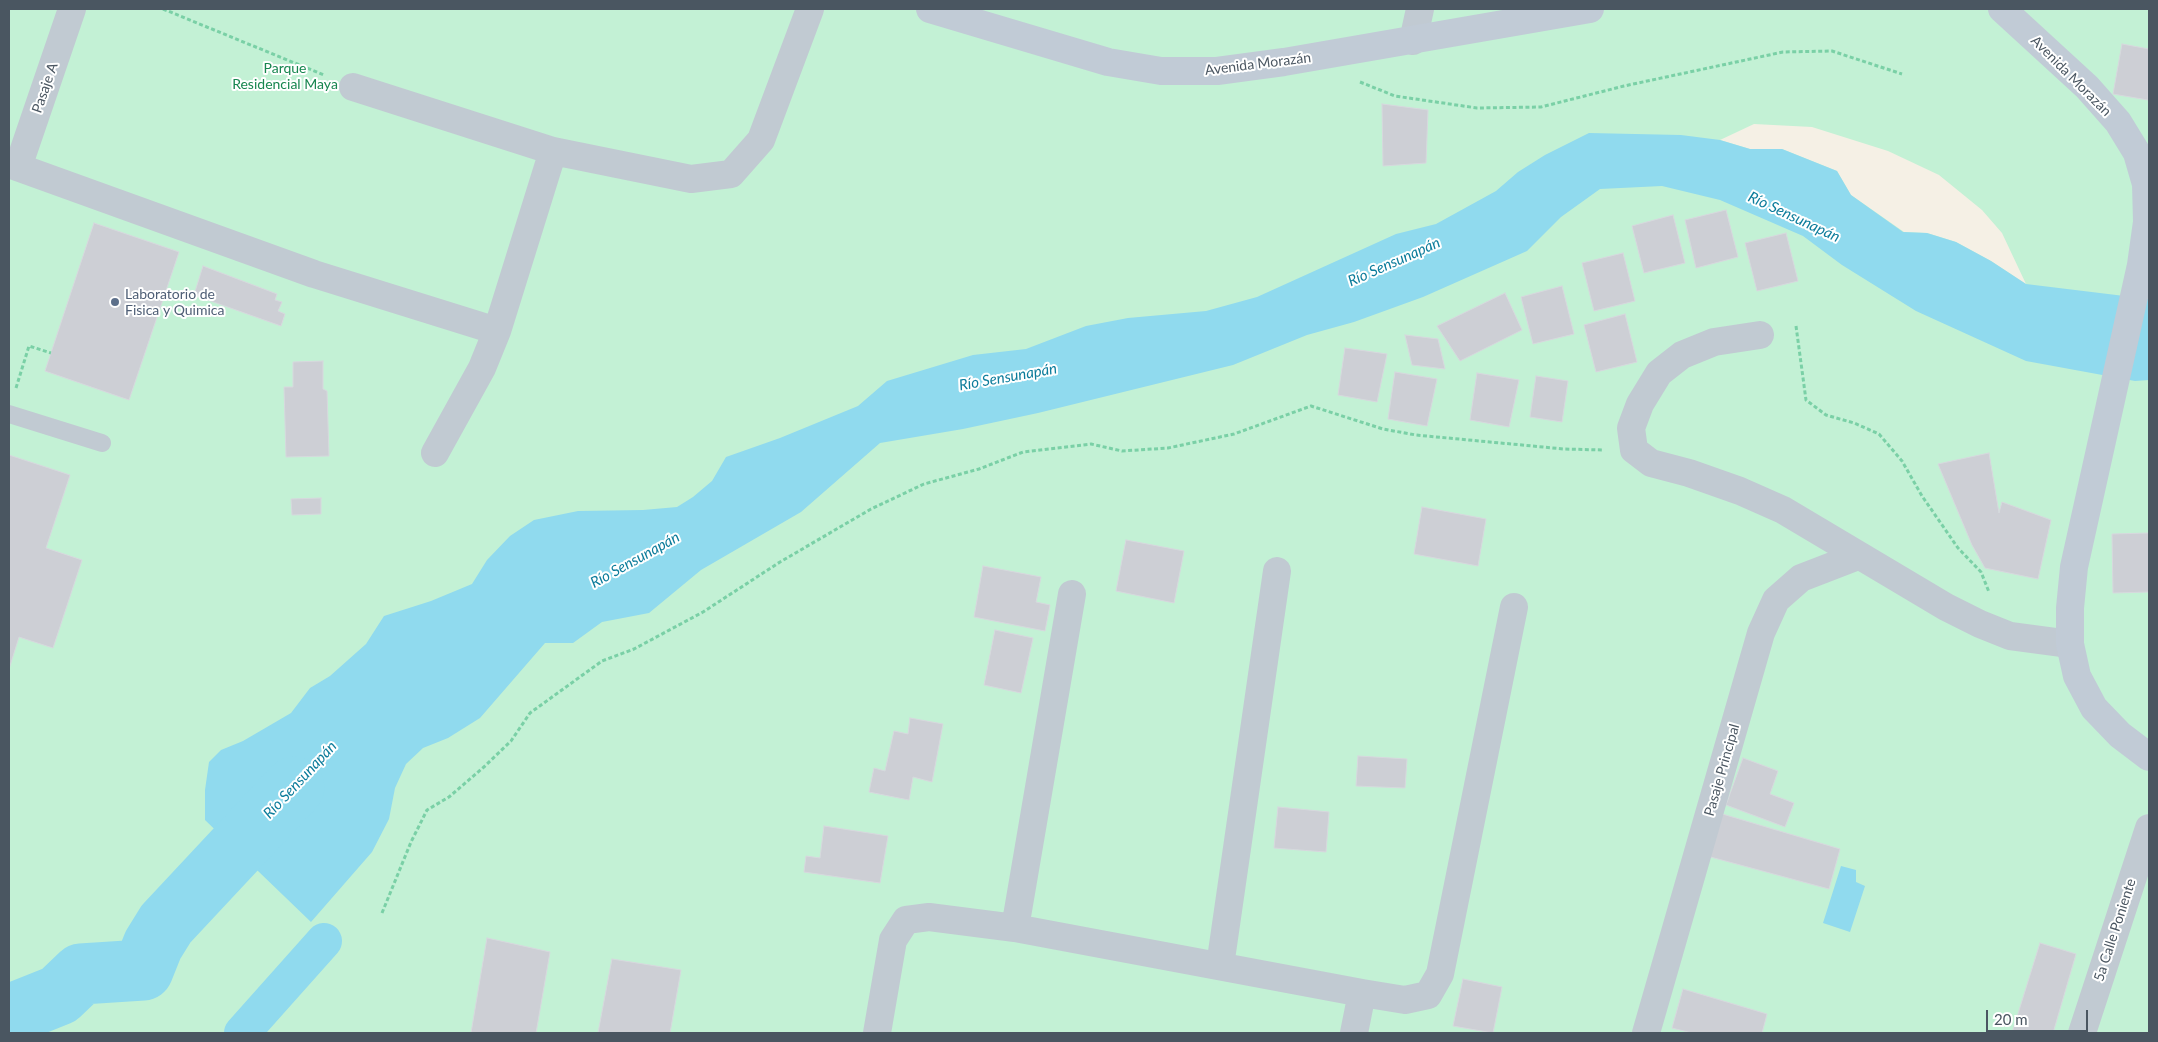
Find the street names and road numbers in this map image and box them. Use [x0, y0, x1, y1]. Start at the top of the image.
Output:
street label: Avenida Morazán [2027, 32, 2115, 120]
street label: Avenida Morazán [1204, 49, 1312, 79]
street label: Pasaje A [29, 61, 61, 115]
street label: Pasaje Principal [1701, 722, 1743, 818]
street label: 5a Calle Poniente [2090, 876, 2140, 984]

